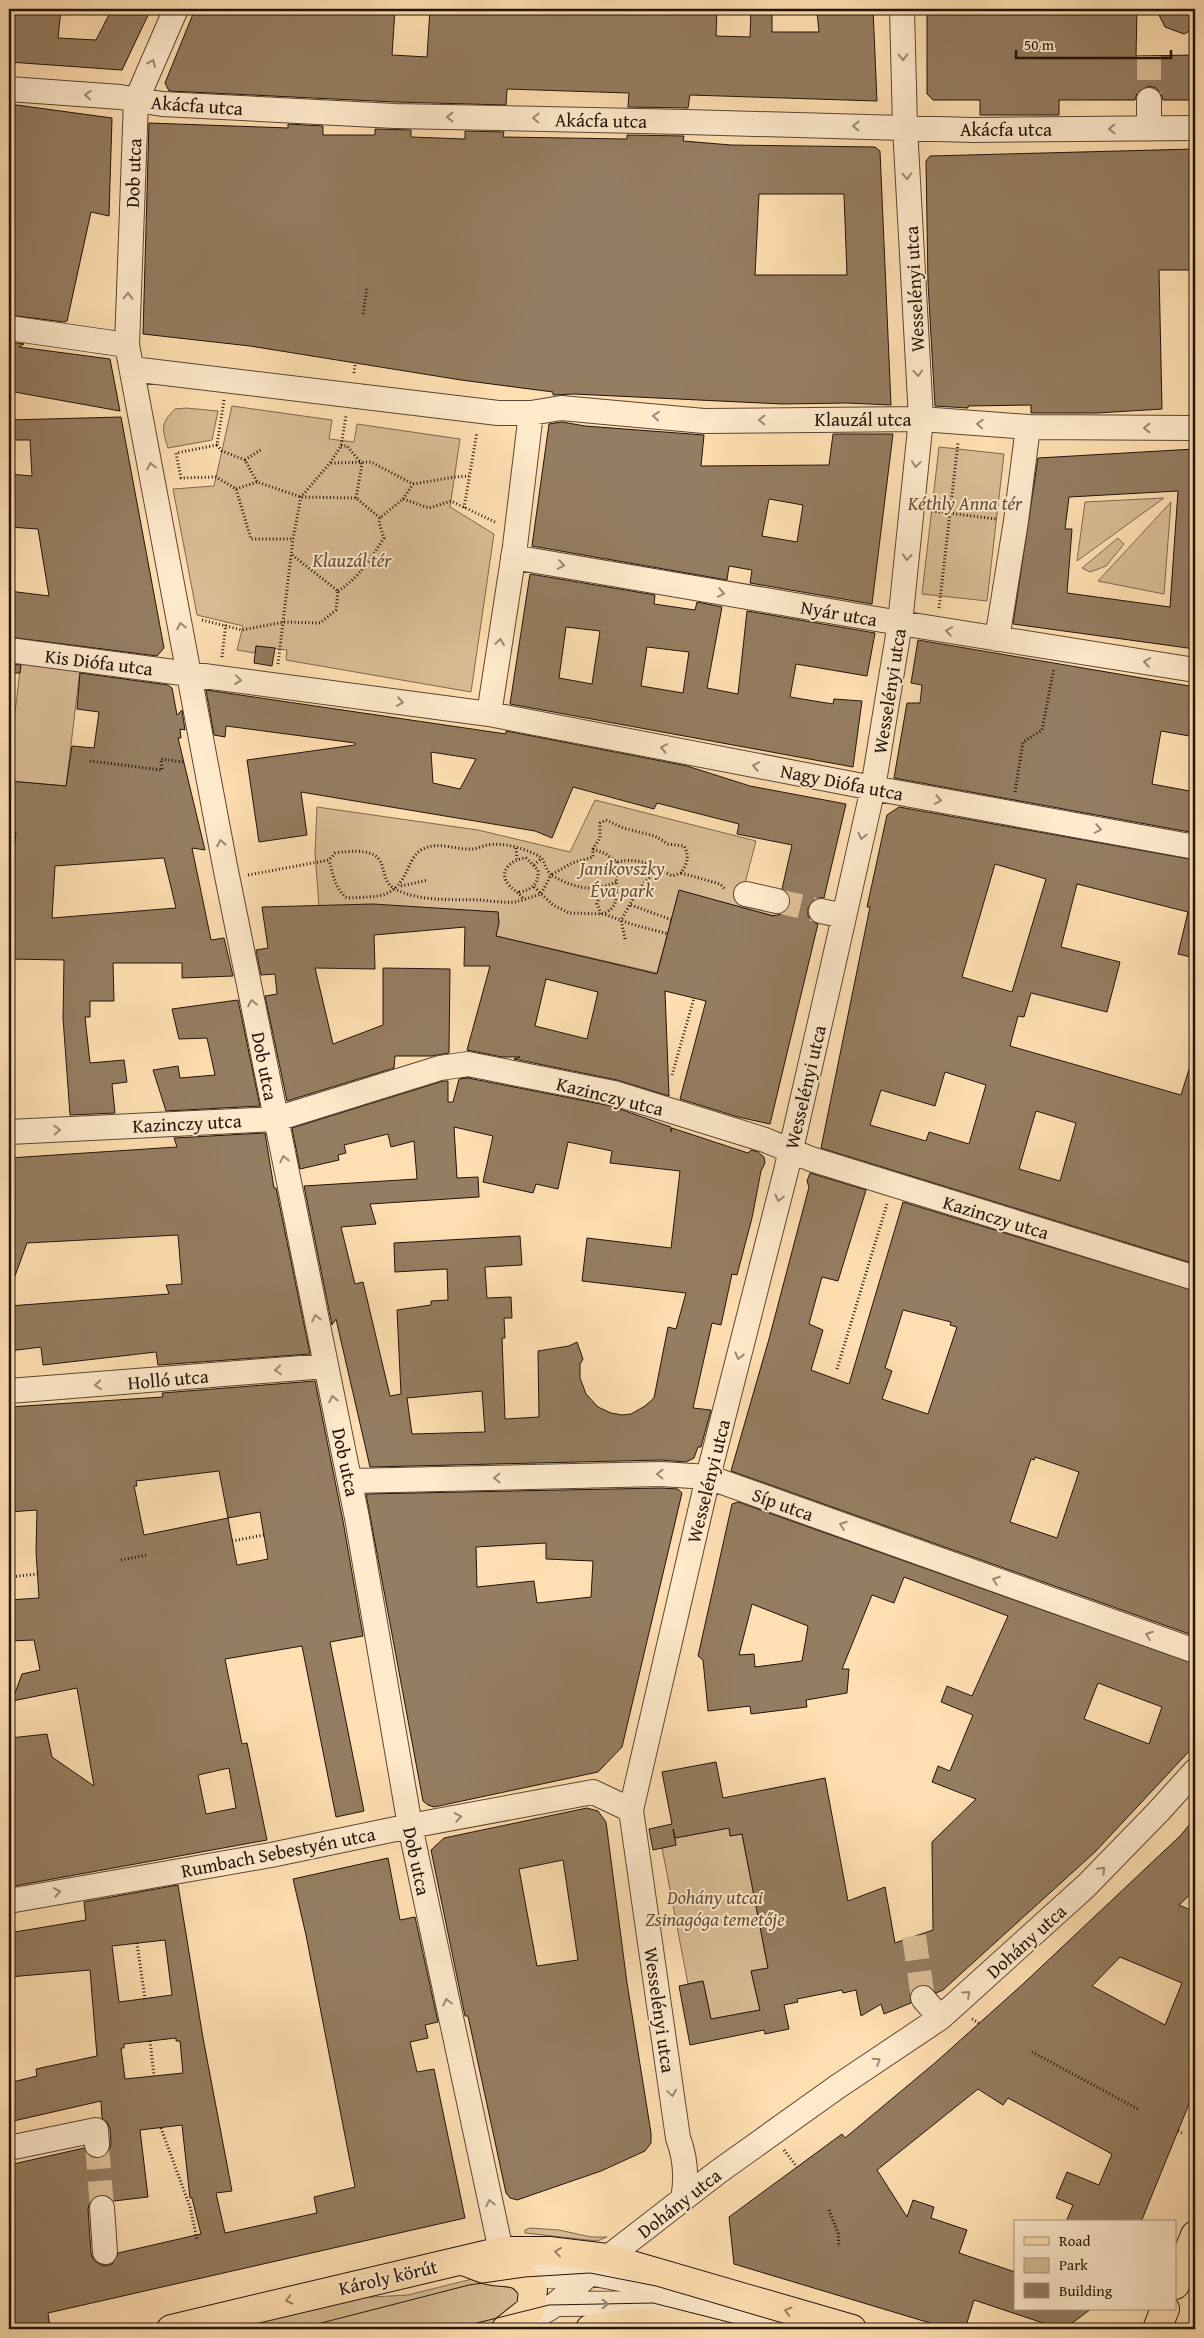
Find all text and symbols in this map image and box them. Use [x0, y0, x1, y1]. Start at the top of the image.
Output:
scale bar [1016, 28, 1172, 60]
text: 50 m [1024, 34, 1055, 55]
one-way arrow [898, 54, 908, 62]
one-way arrow [146, 59, 156, 68]
street label: Akácfa utca [150, 88, 244, 122]
one-way arrow [83, 90, 91, 101]
street label: Akácfa utca [555, 105, 647, 135]
one-way arrow [445, 112, 453, 122]
one-way arrow [531, 113, 539, 123]
street label: Akácfa utca [960, 115, 1052, 143]
one-way arrow [852, 120, 860, 131]
one-way arrow [1107, 124, 1115, 134]
street label: Dob utca [118, 138, 148, 208]
one-way arrow [902, 172, 913, 180]
street label: Wesselényi utca [897, 225, 931, 353]
one-way arrow [123, 292, 134, 300]
one-way arrow [913, 369, 924, 377]
street label: Klauzál utca [814, 405, 912, 433]
one-way arrow [652, 411, 660, 422]
one-way arrow [757, 415, 765, 425]
one-way arrow [975, 418, 983, 429]
one-way arrow [1142, 423, 1150, 433]
one-way arrow [911, 460, 922, 468]
one-way arrow [146, 462, 157, 470]
park label: Kéthly Anna tér [907, 489, 1023, 517]
park label: Klauzál tér [312, 546, 392, 574]
one-way arrow [902, 553, 913, 561]
one-way arrow [557, 560, 565, 570]
one-way arrow [717, 587, 726, 597]
street label: Nyár utca [799, 593, 879, 633]
one-way arrow [177, 621, 187, 630]
street label: Wesselényi utca [865, 626, 913, 756]
one-way arrow [944, 626, 953, 636]
one-way arrow [494, 638, 505, 646]
street label: Kis Diófa utca [43, 641, 155, 683]
one-way arrow [1143, 657, 1151, 668]
one-way arrow [235, 674, 243, 685]
one-way arrow [395, 696, 404, 706]
one-way arrow [660, 743, 669, 753]
street label: Nagy Diófa utca [778, 756, 906, 808]
one-way arrow [752, 761, 760, 771]
one-way arrow [934, 794, 942, 804]
one-way arrow [1093, 823, 1102, 833]
one-way arrow [857, 832, 868, 840]
one-way arrow [216, 839, 226, 848]
park label: Janikovszky Éva park [576, 854, 665, 904]
one-way arrow [248, 998, 258, 1007]
street label: Wesselényi utca [777, 1022, 833, 1152]
street label: Dob utca [245, 1029, 285, 1103]
street label: Kazinczy utca [554, 1069, 666, 1123]
street label: Kazinczy utca [132, 1106, 242, 1140]
one-way arrow [54, 1125, 62, 1135]
one-way arrow [279, 1155, 289, 1163]
street label: Kazinczy utca [940, 1188, 1052, 1246]
one-way arrow [774, 1194, 785, 1203]
one-way arrow [312, 1314, 322, 1323]
one-way arrow [734, 1351, 745, 1360]
street label: Holló utca [126, 1362, 210, 1396]
one-way arrow [273, 1364, 281, 1375]
one-way arrow [94, 1379, 102, 1390]
one-way arrow [328, 1395, 339, 1404]
street label: Wesselényi utca [679, 1416, 737, 1546]
street label: Dob utca [325, 1425, 367, 1499]
one-way arrow [655, 1469, 663, 1479]
one-way arrow [493, 1473, 500, 1483]
street label: Síp utca [748, 1480, 818, 1528]
one-way arrow [839, 1521, 848, 1531]
one-way arrow [993, 1576, 1001, 1586]
one-way arrow [1146, 1630, 1154, 1640]
one-way arrow [453, 1812, 462, 1823]
street label: Rumbach Sebestyén utca [178, 1819, 378, 1885]
street label: Dob utca [396, 1824, 438, 1898]
one-way arrow [1096, 1867, 1105, 1876]
park label: Dohány utcai Zsinagóga temetője [645, 1883, 785, 1933]
one-way arrow [52, 1888, 61, 1898]
street label: Dohány utca [980, 1897, 1072, 1985]
street label: Wesselényi utca [637, 1945, 683, 2075]
one-way arrow [961, 1991, 970, 2000]
one-way arrow [442, 1998, 453, 2007]
one-way arrow [872, 2057, 881, 2067]
one-way arrow [666, 2089, 677, 2097]
street label: Dohány utca [631, 2161, 727, 2245]
one-way arrow [486, 2199, 496, 2208]
legend [1014, 2220, 1176, 2310]
text: Road [1059, 2230, 1090, 2251]
one-way arrow [554, 2247, 562, 2258]
street label: Károly körút [336, 2252, 440, 2302]
text: Park [1059, 2254, 1088, 2275]
text: Building [1059, 2280, 1113, 2301]
one-way arrow [286, 2295, 294, 2305]
one-way arrow [602, 2299, 609, 2309]
one-way arrow [784, 2306, 793, 2316]

